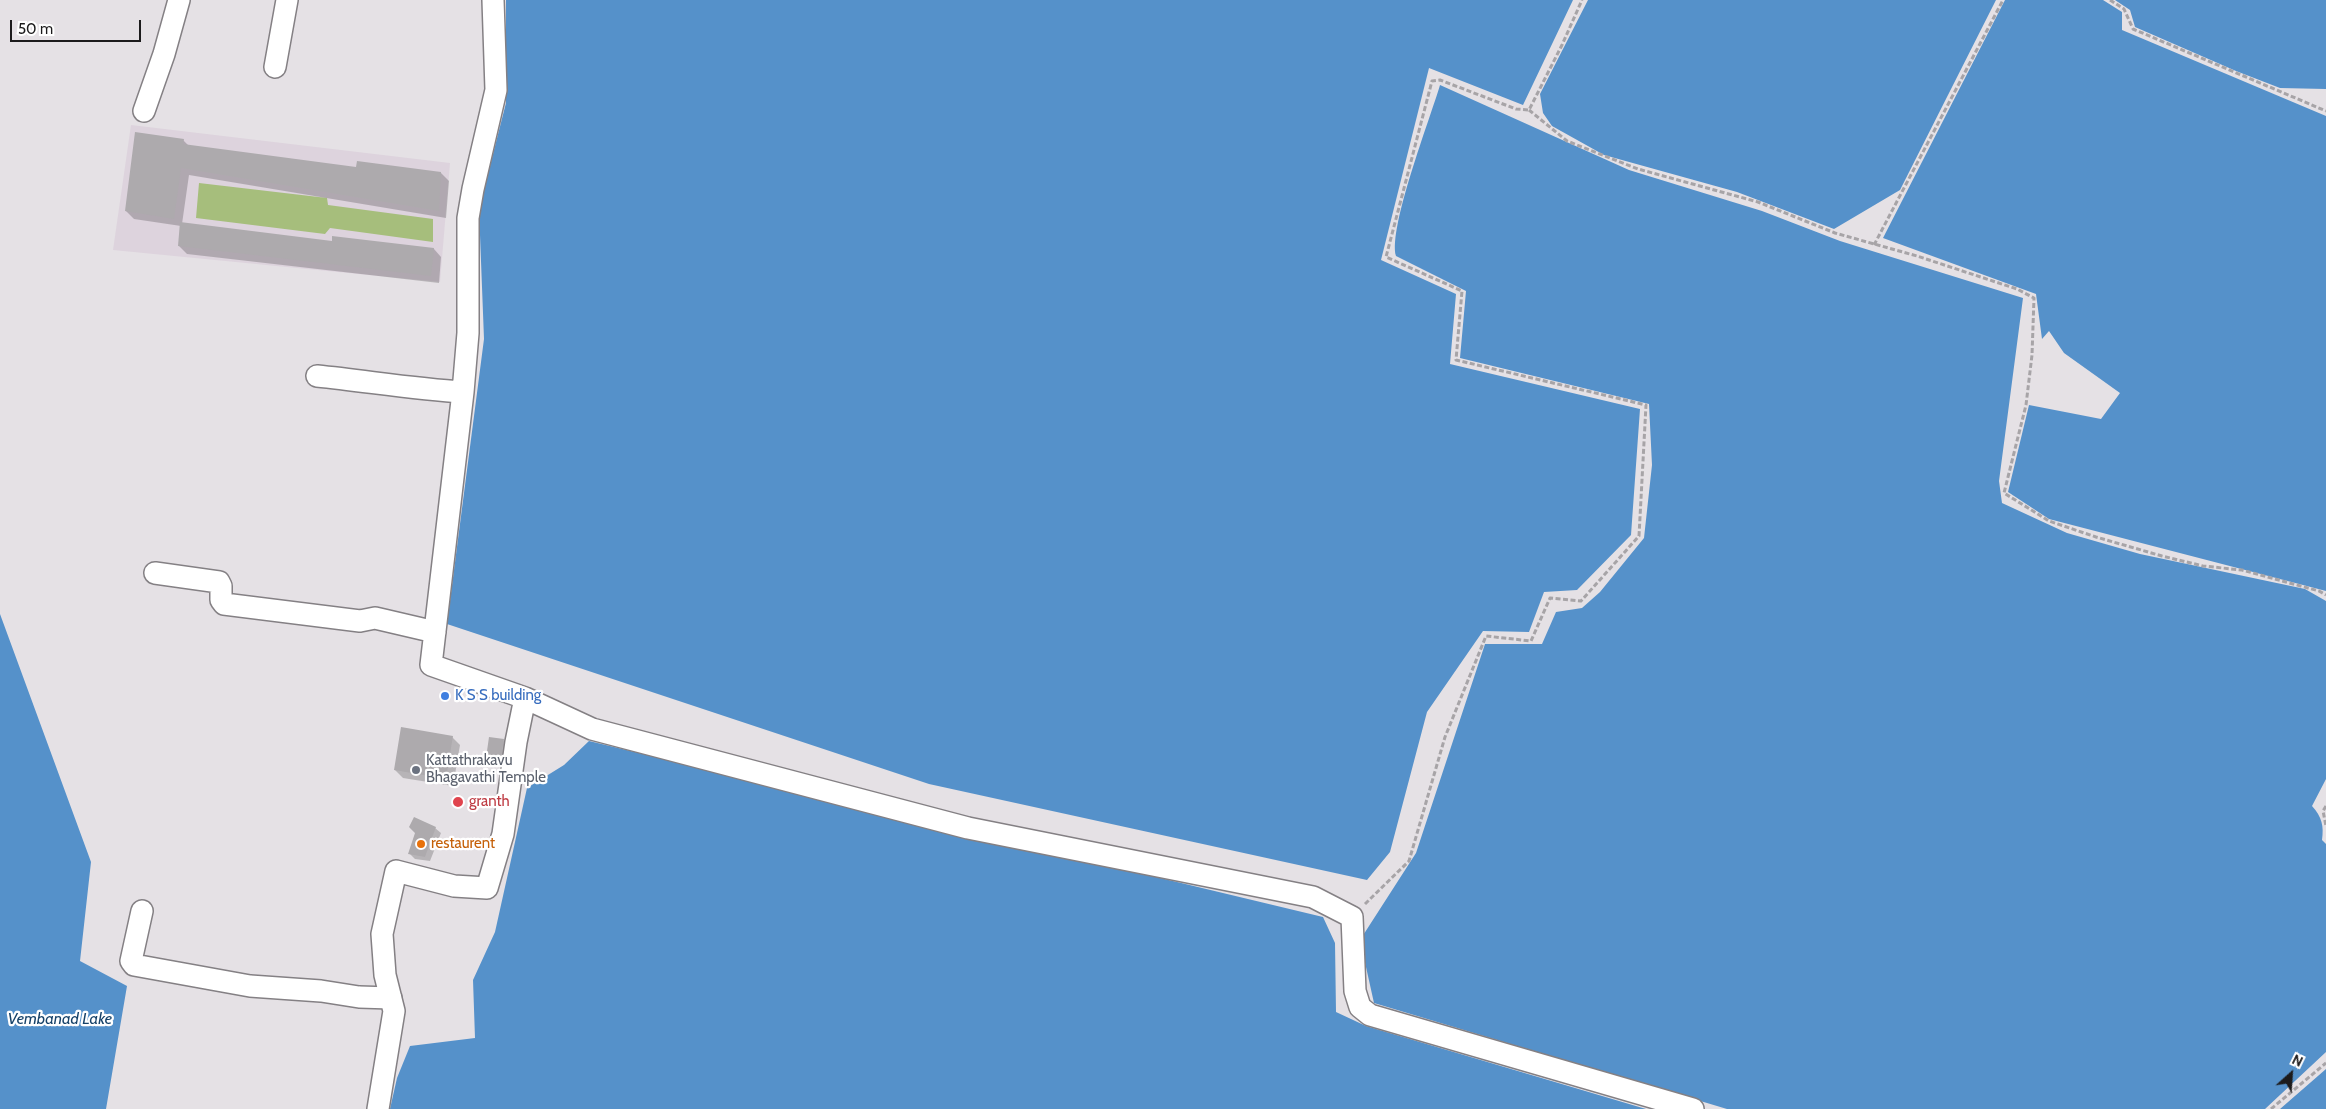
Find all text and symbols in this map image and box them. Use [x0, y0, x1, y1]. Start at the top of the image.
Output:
scale bar [12, 10, 144, 42]
text: 50 m [18, 20, 53, 38]
place label: K S S building [455, 687, 541, 705]
marker: K S S building [439, 690, 451, 702]
place label: Kattathrakavu Bhagavathi Temple [426, 752, 546, 787]
marker: Kattathrakavu Bhagavathi Temple [410, 764, 422, 776]
place label: granth [469, 793, 510, 811]
marker: granth [451, 795, 465, 809]
place label: restaurent [431, 835, 495, 853]
marker: restaurent [415, 838, 427, 850]
water label: Vembanad Lake [8, 1009, 112, 1029]
north arrow [2266, 1049, 2316, 1099]
text: N [2289, 1050, 2306, 1071]

